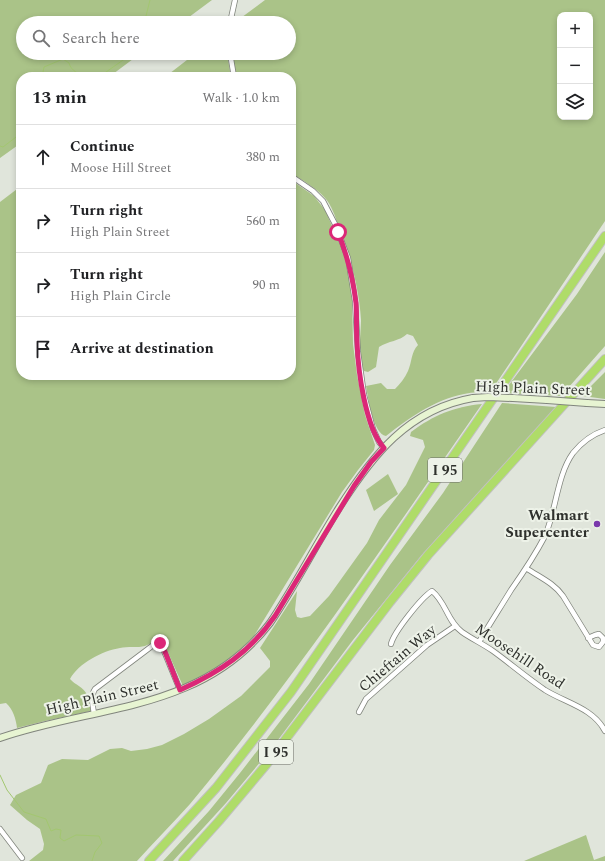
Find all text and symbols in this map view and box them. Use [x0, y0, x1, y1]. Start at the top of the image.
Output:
map controls [557, 12, 593, 120]
button: + [557, 12, 593, 48]
search box [16, 16, 296, 60]
icon: search [30, 27, 52, 49]
text: Search here [62, 27, 140, 50]
button: − [557, 48, 593, 84]
button: layers [557, 84, 593, 120]
text: 13 min [32, 85, 87, 111]
text: Walk · 1.0 km [202, 88, 280, 108]
text: Continue [70, 135, 135, 158]
icon: ahead [32, 146, 54, 168]
text: 380 m [246, 147, 280, 167]
text: Moose Hill Street [70, 158, 171, 178]
text: Turn right [70, 199, 143, 222]
icon: right [32, 210, 54, 232]
text: 560 m [246, 211, 280, 231]
text: High Plain Street [70, 222, 170, 242]
route start [329, 223, 347, 241]
text: Turn right [70, 263, 143, 286]
icon: right [32, 274, 54, 296]
text: 90 m [253, 275, 280, 295]
text: High Plain Circle [70, 286, 171, 306]
text: Arrive at destination [70, 337, 214, 360]
icon: arrive [32, 338, 54, 360]
street label: High Plain Street [475, 375, 591, 402]
road number: I 95 [428, 458, 462, 482]
place label: Walmart Supercenter [505, 504, 590, 544]
marker: Walmart Supercenter [592, 519, 602, 529]
street label: Chieftain Way [353, 618, 442, 698]
street label: Moosehill Road [470, 618, 569, 695]
route end [151, 634, 169, 652]
street label: High Plain Street [43, 673, 161, 722]
road number: I 95 [259, 740, 293, 764]

